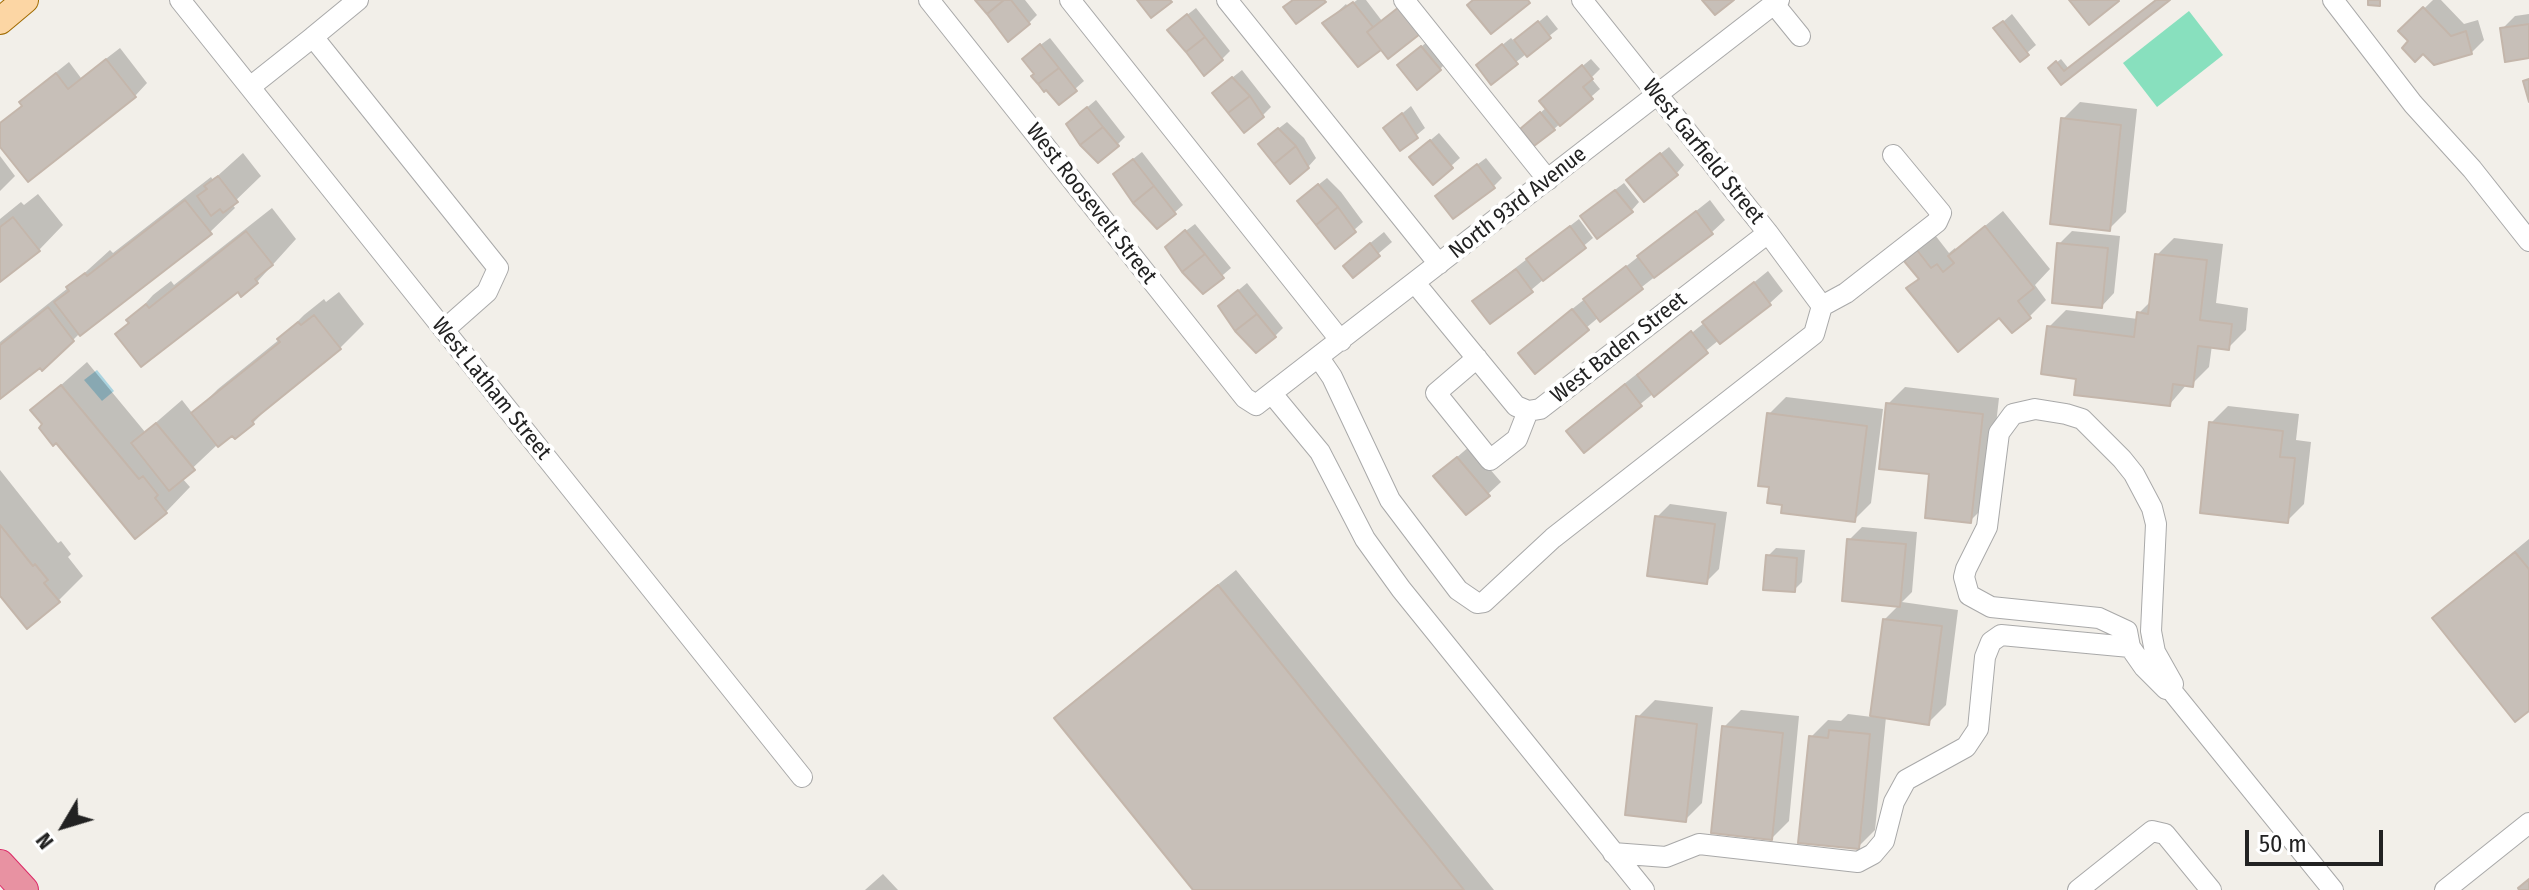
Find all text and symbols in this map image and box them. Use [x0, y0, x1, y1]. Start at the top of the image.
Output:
street label: West Garfield Street [1636, 74, 1770, 230]
street label: West Roosevelt Street [1020, 118, 1162, 290]
street label: North 93rd Avenue [1444, 141, 1592, 265]
street label: West Baden Street [1546, 287, 1692, 409]
street label: West Latham Street [426, 313, 556, 465]
north arrow [24, 786, 104, 866]
scale bar [2249, 814, 2387, 864]
text: N [30, 828, 59, 855]
text: 50 m [2259, 830, 2307, 858]

